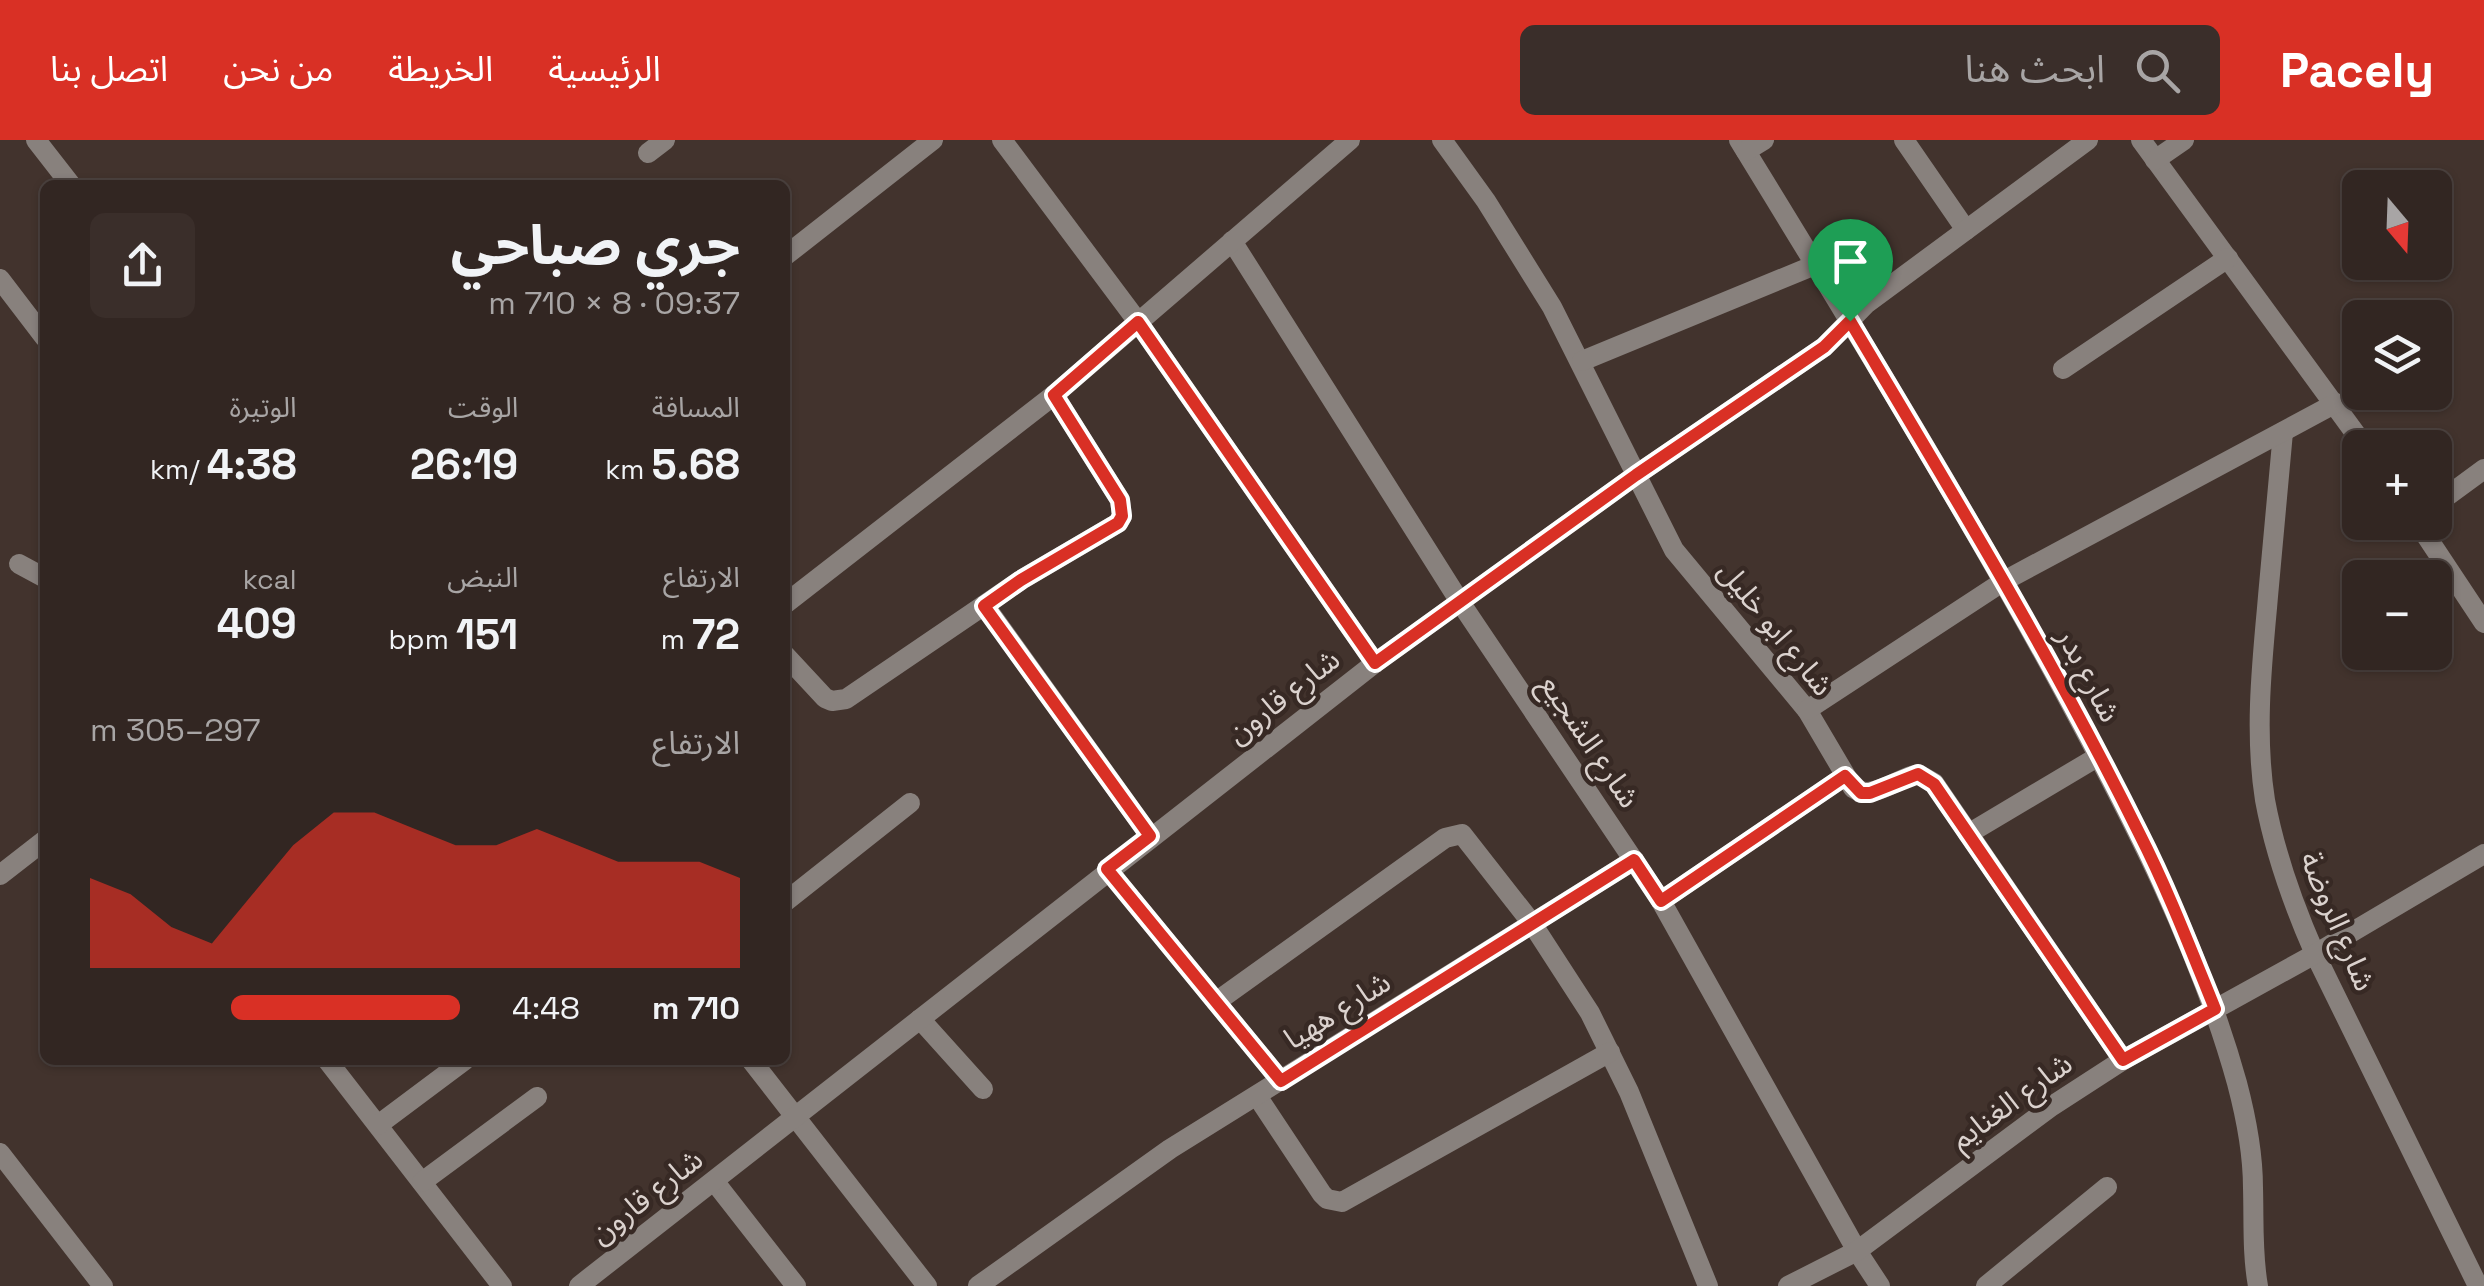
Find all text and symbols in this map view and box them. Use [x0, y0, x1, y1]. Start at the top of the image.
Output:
search box [1520, 25, 2220, 115]
text: Pacely [2280, 40, 2434, 101]
icon: search [2130, 43, 2185, 98]
text: ابحث هنا [1964, 45, 2105, 93]
text: اتصل بنا [50, 47, 168, 91]
text: من نحن [223, 47, 333, 91]
text: الخريطة [388, 47, 493, 91]
text: الرئيسية [548, 47, 661, 91]
north arrow [2342, 170, 2452, 280]
map controls [2342, 170, 2452, 670]
text: جري صباحي [451, 210, 740, 280]
button: share [90, 213, 195, 318]
pin [1808, 219, 1893, 322]
icon: arrive [1823, 234, 1878, 289]
text: 09:37 · 8 × 710 m [488, 283, 740, 323]
button: layers [2342, 300, 2452, 410]
text: الوتيرة [229, 389, 297, 425]
text: الوقت [448, 389, 518, 425]
text: المسافة [652, 389, 740, 425]
button: + [2342, 430, 2452, 540]
text: 4:38 [207, 438, 297, 491]
text: 26:19 [410, 438, 518, 491]
text: 5.68 [652, 438, 740, 491]
text: /km [150, 451, 207, 487]
text: km [605, 451, 652, 487]
street label: شارع ابو خليل [1707, 552, 1842, 706]
text: النبض [447, 559, 518, 595]
text: الارتفاع [663, 559, 740, 595]
button: − [2342, 560, 2452, 670]
text: kcal [243, 561, 297, 597]
text: 409 [217, 597, 297, 650]
text: 151 [456, 608, 518, 661]
text: 72 [692, 608, 740, 661]
street label: شارع بدر [2045, 620, 2130, 730]
text: bpm [389, 621, 456, 657]
text: m [661, 621, 692, 657]
street label: شارع قارون [1218, 640, 1349, 755]
street label: شارع الشجيع [1529, 667, 1649, 817]
text: 297–305 m [90, 710, 260, 750]
text: الارتفاع [652, 723, 740, 763]
street label: شارع الروضة [2288, 845, 2385, 998]
street label: شارع ههيا [1276, 962, 1399, 1060]
text: 4:48 [512, 988, 580, 1028]
text: 710 m [652, 988, 740, 1028]
street label: شارع الغنايم [1942, 1044, 2082, 1162]
street label: شارع قارون [581, 1140, 712, 1255]

